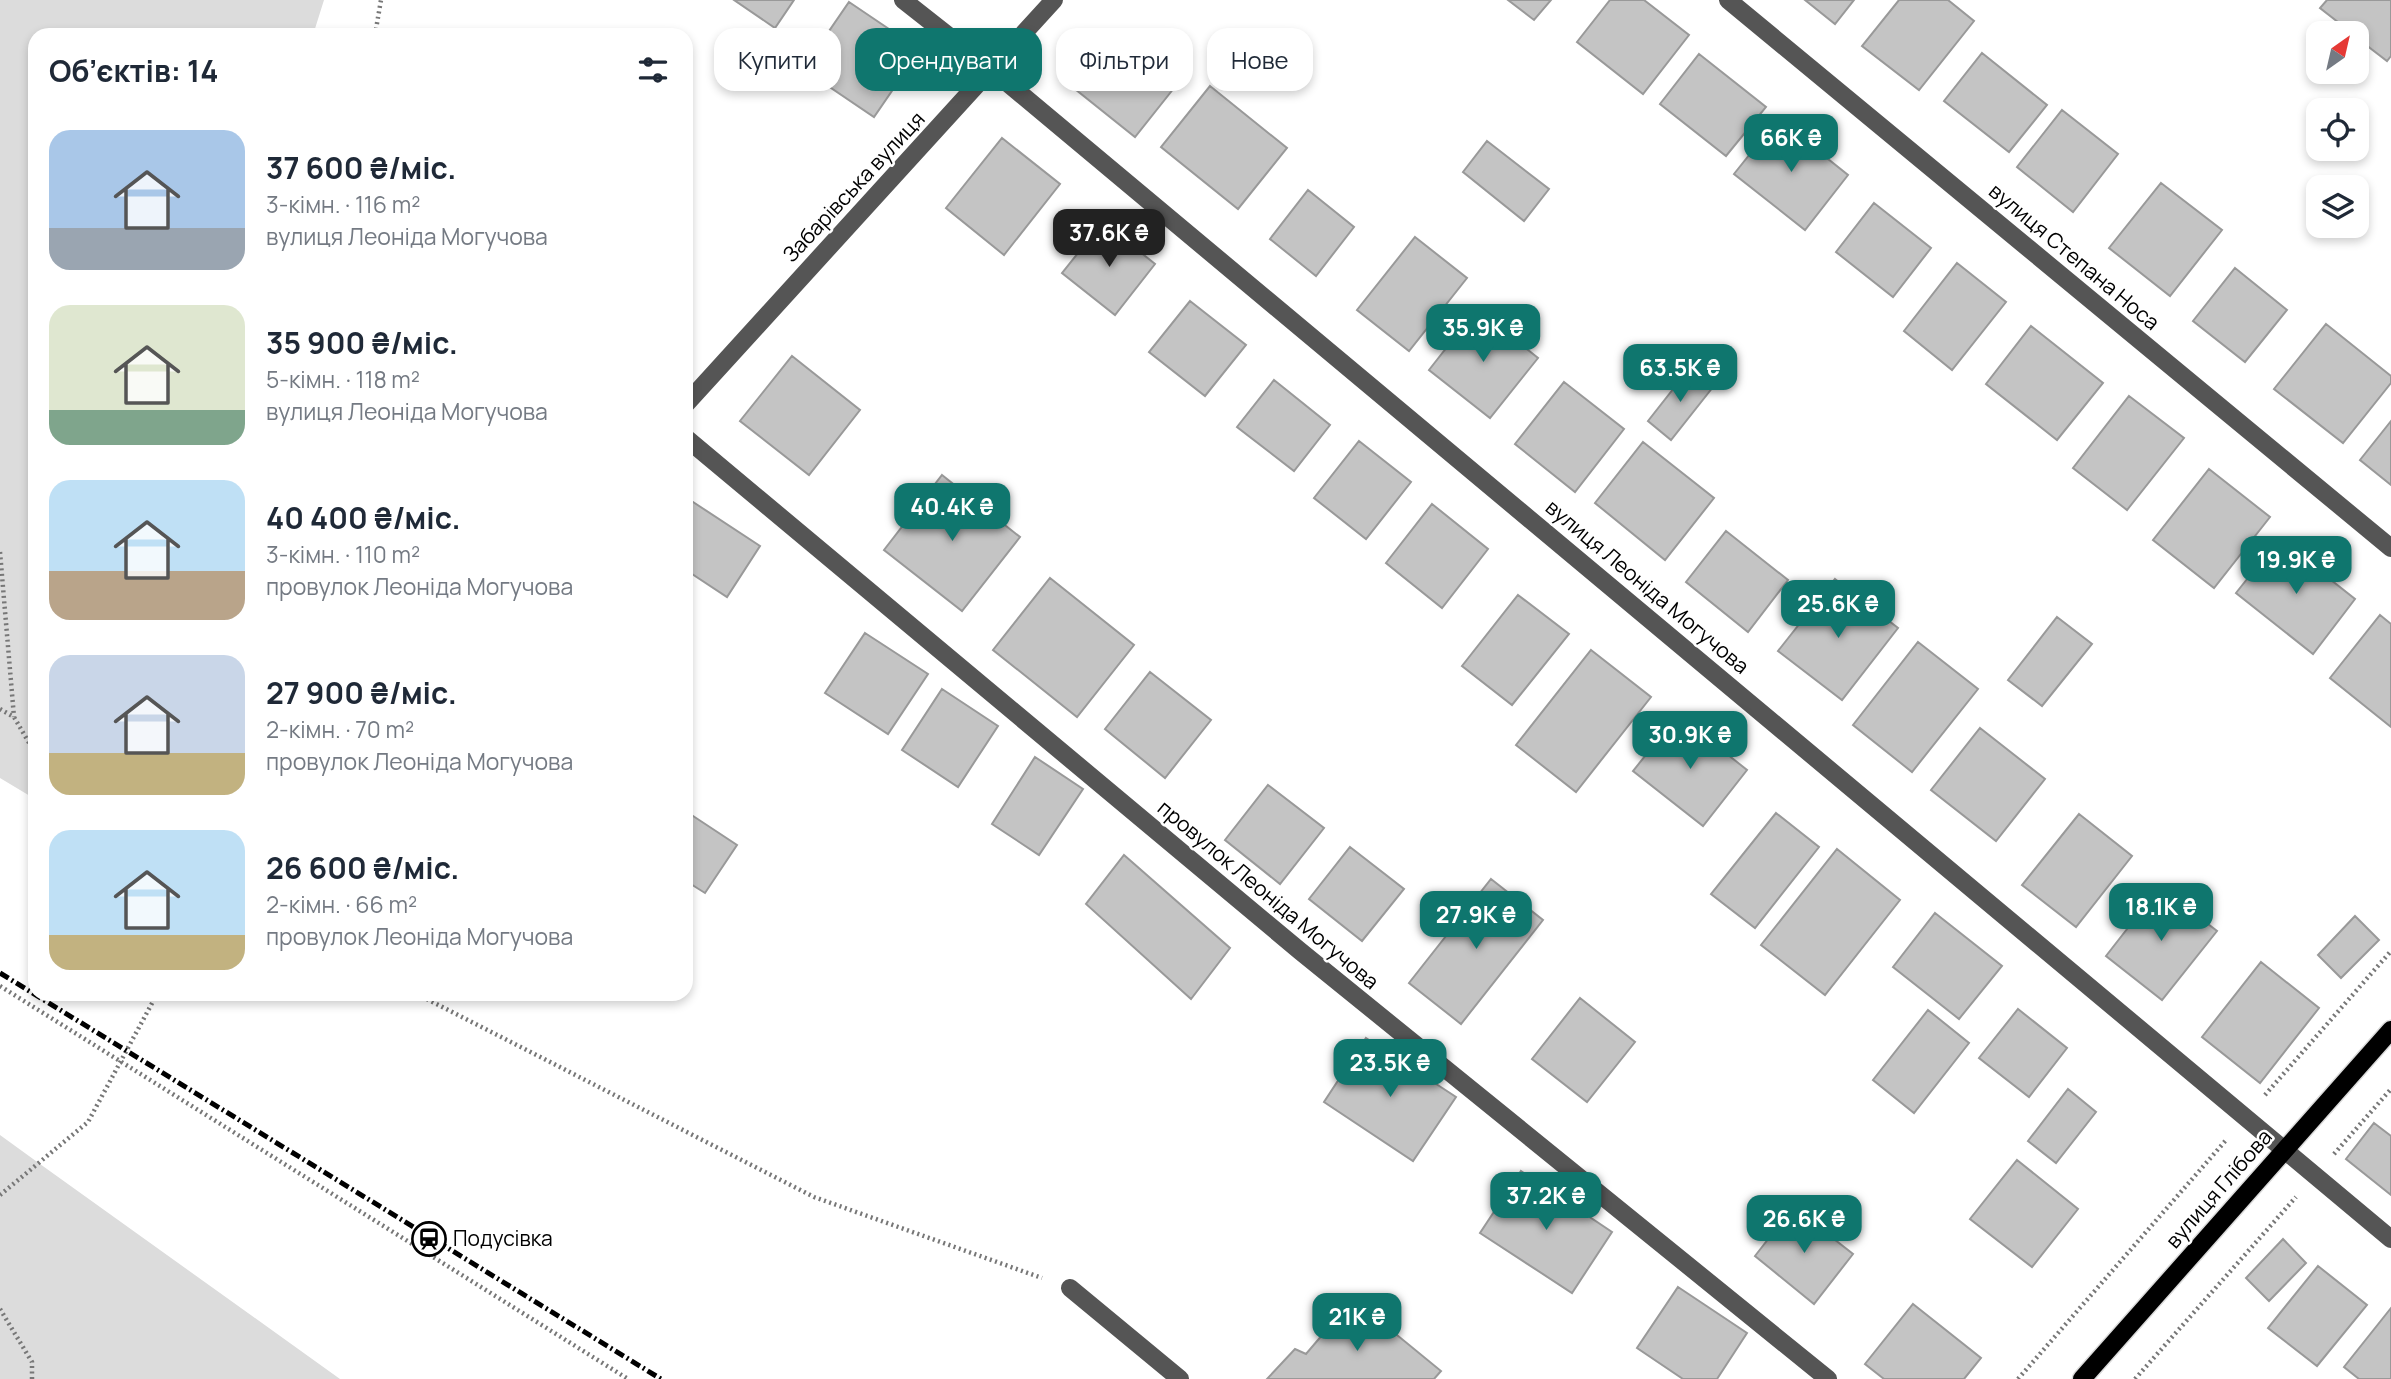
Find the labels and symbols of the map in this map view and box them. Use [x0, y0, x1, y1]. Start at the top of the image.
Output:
north arrow [2306, 21, 2370, 84]
street label: Забарівська вулиця [776, 105, 930, 268]
pin: 66K ₴ [1742, 114, 1840, 174]
street label: вулиця Степана Носа [1983, 177, 2166, 336]
pin: 37.6K ₴ [1044, 210, 1174, 269]
pin: 35.9K ₴ [1418, 304, 1548, 364]
pin: 63.5K ₴ [1615, 344, 1745, 404]
pin: 40.4K ₴ [887, 484, 1017, 543]
street label: вулиця Леоніда Могучова [1540, 493, 1755, 680]
pin: 19.9K ₴ [2231, 536, 2361, 596]
pin: 25.6K ₴ [1773, 580, 1903, 640]
pin: 30.9K ₴ [1625, 712, 1755, 771]
street label: провулок Леоніда Могучова [1152, 793, 1385, 995]
pin: 18.1K ₴ [2096, 884, 2226, 943]
pin: 27.9K ₴ [1411, 892, 1541, 951]
pin: 23.5K ₴ [1325, 1040, 1455, 1099]
street label: вулиця Глібова [2159, 1123, 2278, 1254]
pin: 37.2K ₴ [1481, 1172, 1611, 1232]
pin: 26.6K ₴ [1739, 1196, 1869, 1255]
station icon: Подусівка [410, 1220, 448, 1258]
place label: Подусівка [453, 1224, 553, 1252]
pin: 21K ₴ [1308, 1294, 1406, 1353]

